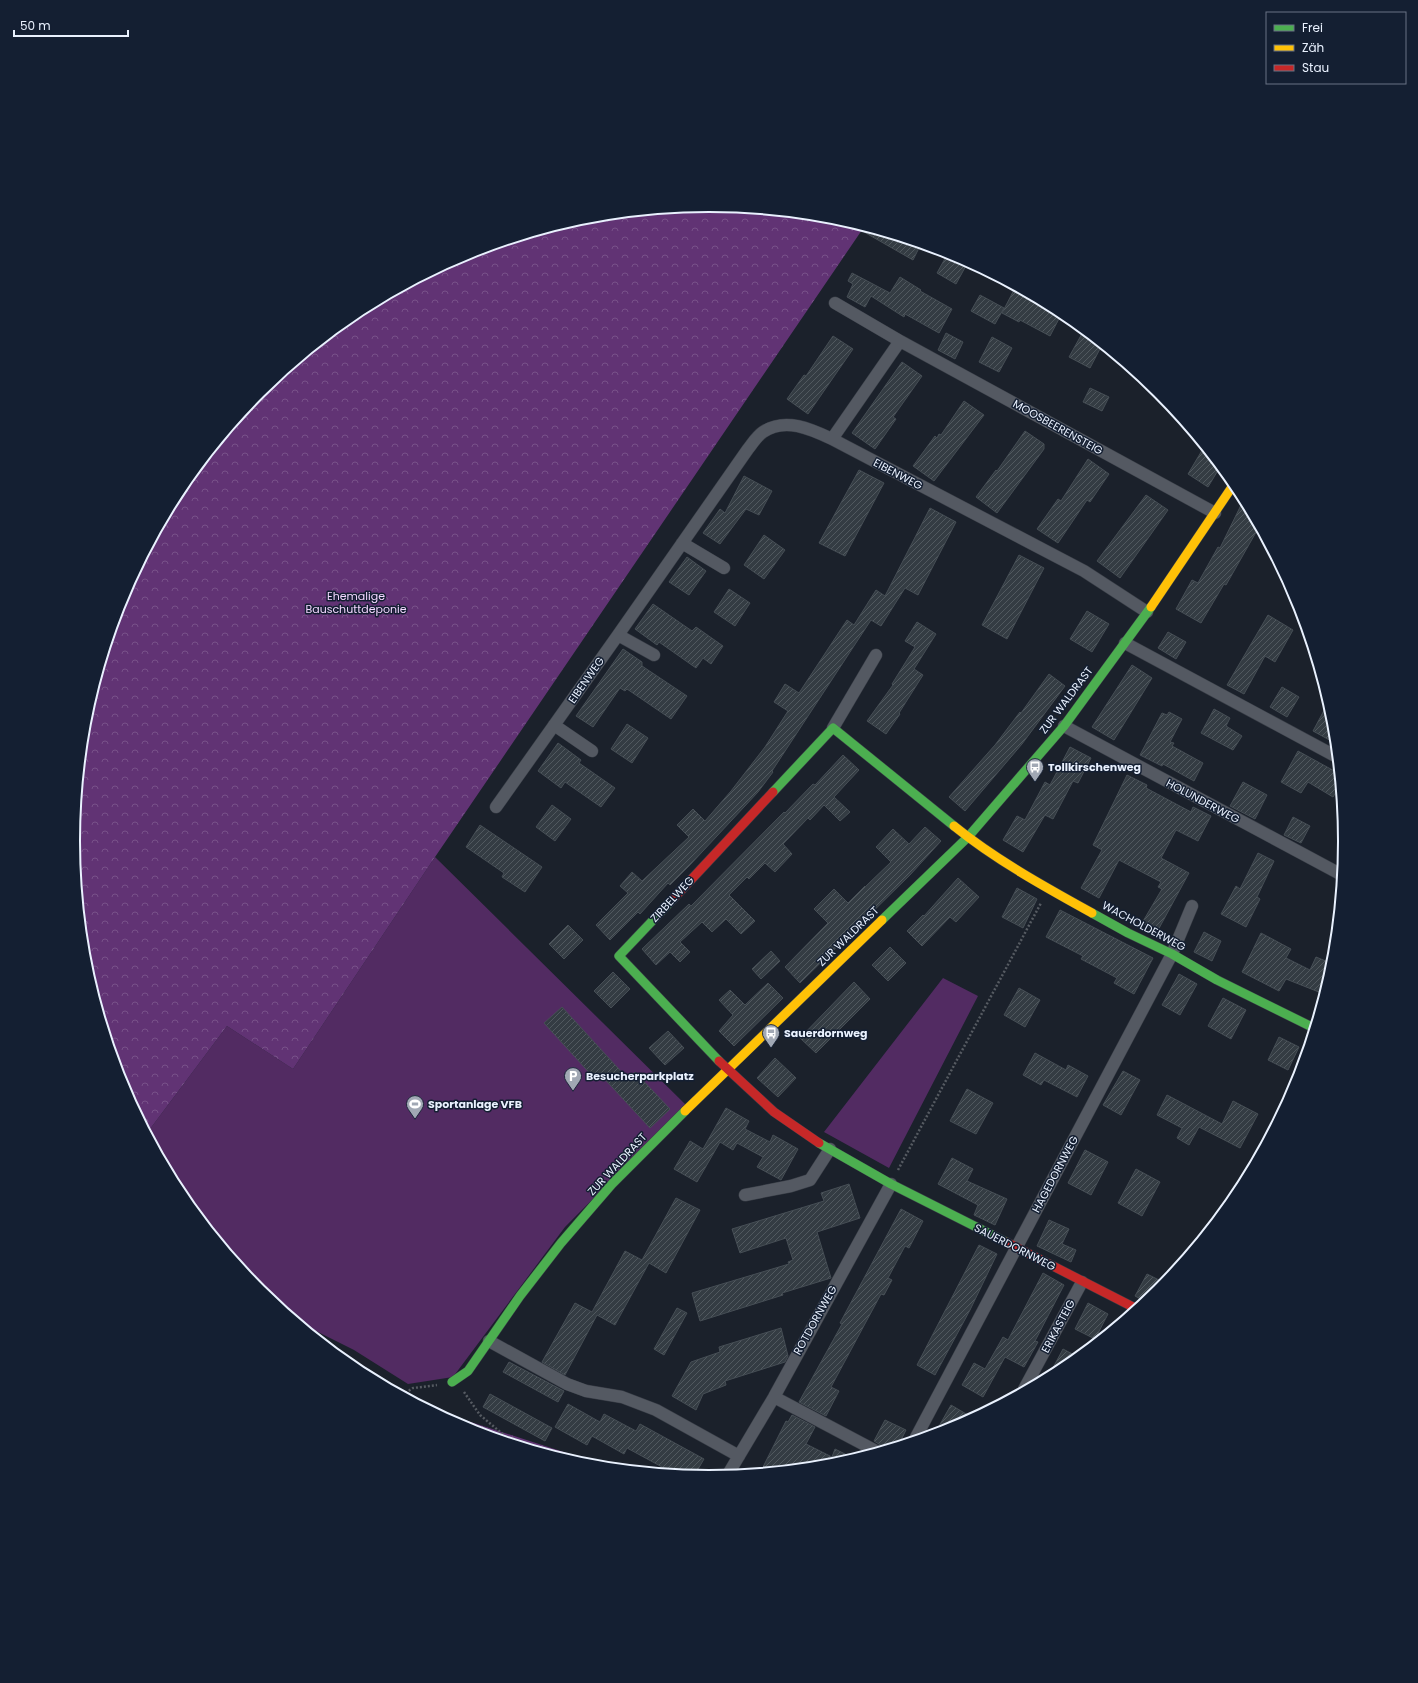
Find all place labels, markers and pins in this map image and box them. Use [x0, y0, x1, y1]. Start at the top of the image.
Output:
bus stop icon: Tollkirschenweg [1025, 757, 1045, 782]
place label: Tollkirschenweg [1048, 759, 1141, 775]
bus stop icon: Sauerdornweg [761, 1023, 781, 1048]
place label: Sauerdornweg [784, 1025, 868, 1041]
parking icon: Besucherparkplatz [563, 1066, 583, 1091]
place label: Besucherparkplatz [586, 1068, 694, 1084]
sports icon: Sportanlage VFB [405, 1094, 425, 1119]
place label: Sportanlage VFB [428, 1096, 522, 1112]

